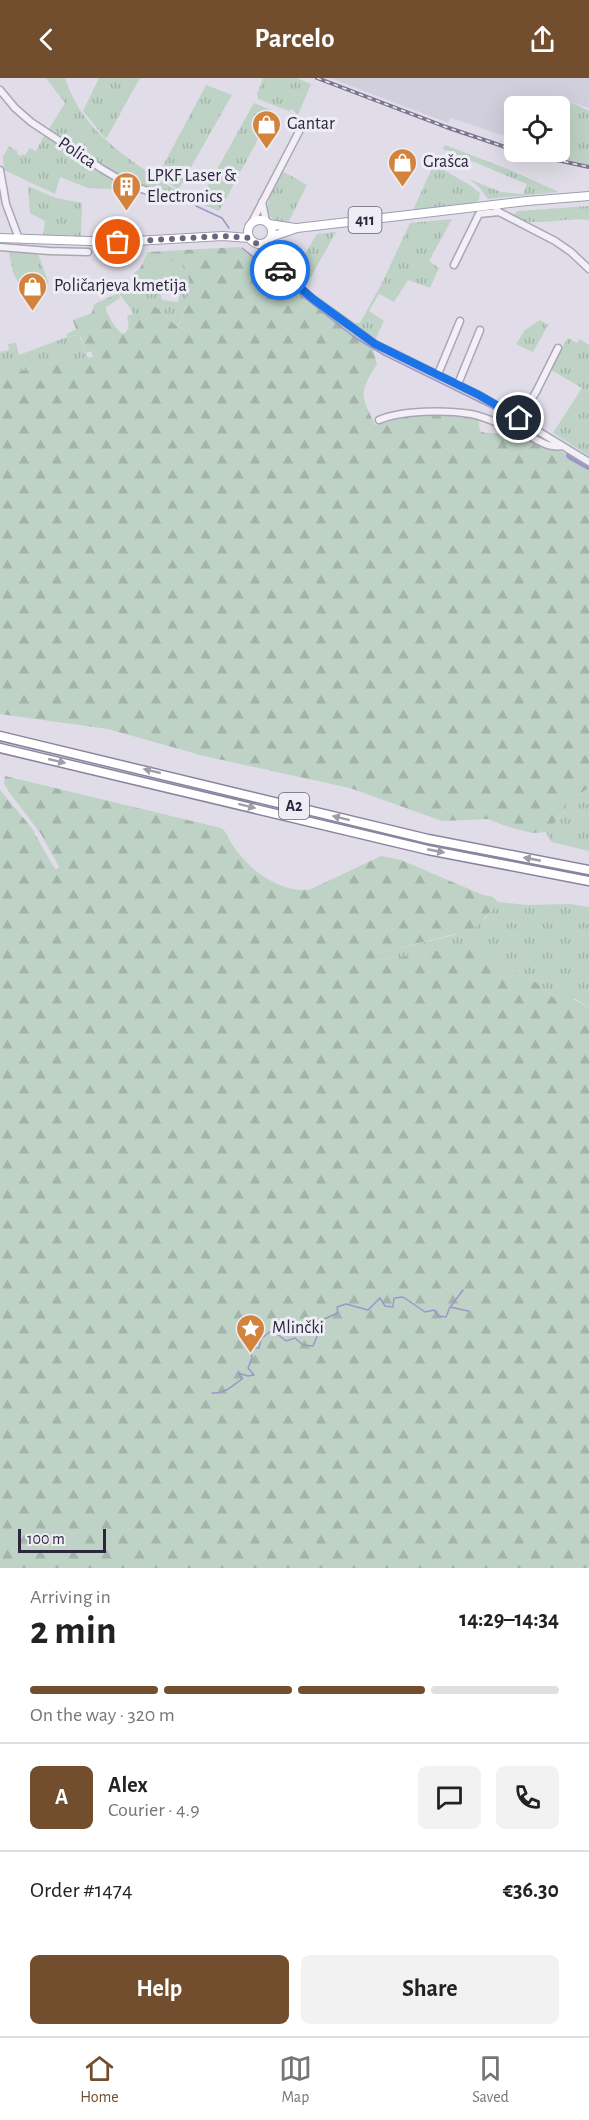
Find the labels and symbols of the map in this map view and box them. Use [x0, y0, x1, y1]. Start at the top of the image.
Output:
shop icon: Gantar [250, 108, 282, 150]
place label: Gantar [287, 115, 335, 133]
street label: Polica [55, 134, 99, 172]
shop icon: Grašca [386, 146, 418, 188]
place label: Grašca [423, 153, 469, 171]
place label: LPKF Laser & Electronics [147, 167, 237, 206]
building icon: LPKF Laser & Electronics [110, 170, 142, 212]
road number: 411 [348, 207, 382, 233]
pin [92, 216, 143, 267]
courier [250, 240, 310, 300]
shop icon: Poličarjeva kmetija [17, 270, 49, 312]
place label: Poličarjeva kmetija [54, 277, 187, 295]
pin [493, 392, 544, 443]
one-way arrow [48, 756, 66, 766]
one-way arrow [142, 766, 161, 776]
road number: A2 [279, 793, 309, 819]
one-way arrow [237, 802, 256, 812]
one-way arrow [332, 812, 350, 822]
one-way arrow [427, 847, 446, 856]
one-way arrow [522, 854, 541, 863]
place icon: Mlinčki [235, 1312, 267, 1354]
place label: Mlinčki [272, 1319, 324, 1337]
scale bar [18, 1526, 106, 1554]

